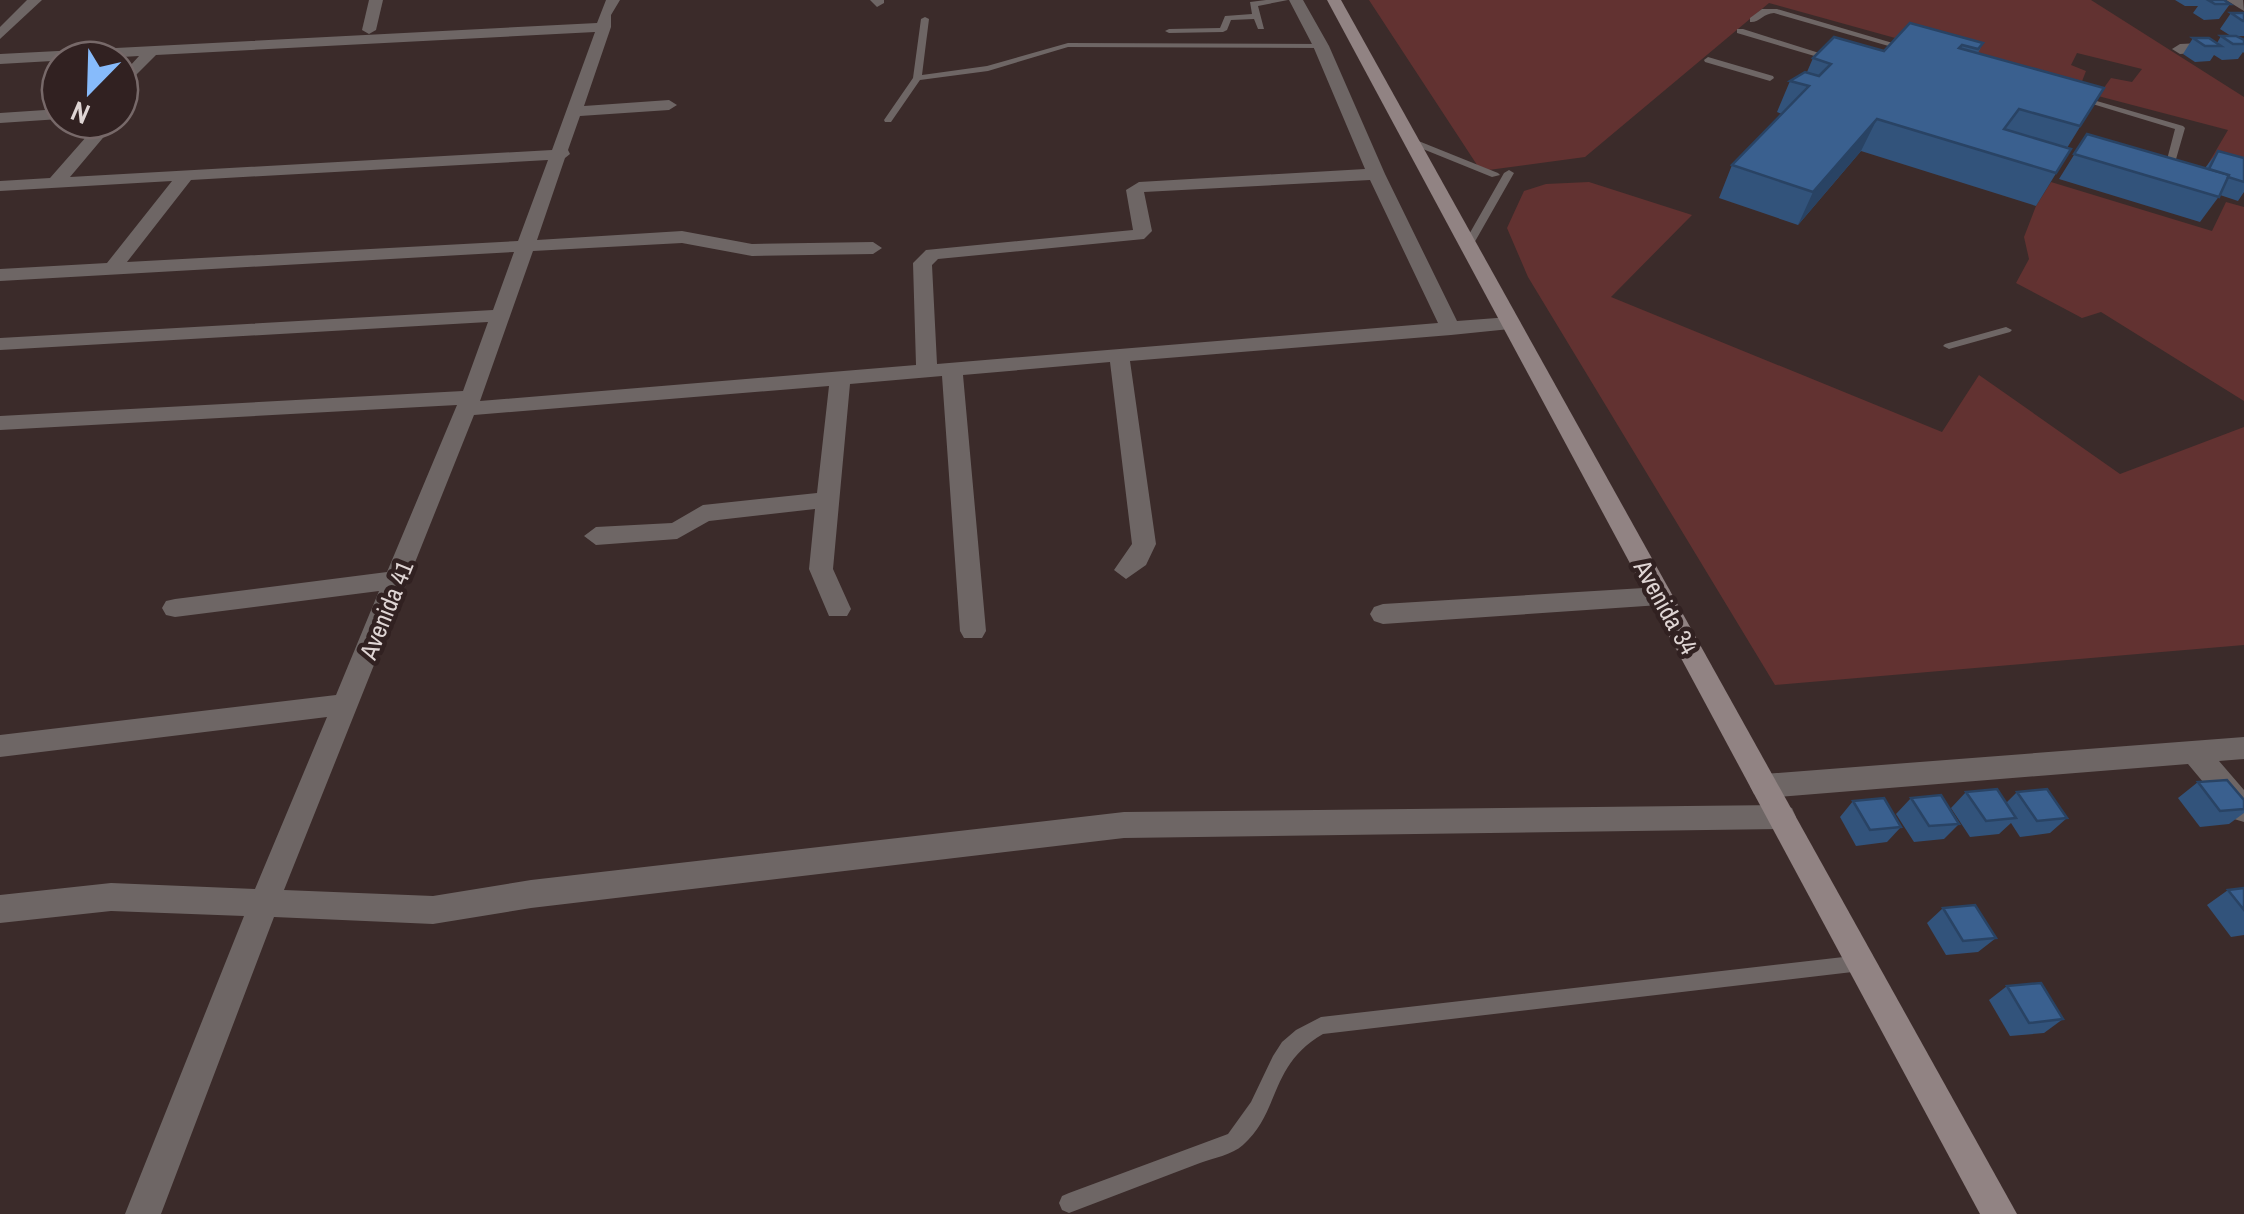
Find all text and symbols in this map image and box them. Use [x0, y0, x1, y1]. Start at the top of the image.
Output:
north arrow [40, 40, 140, 140]
text: N [65, 92, 95, 134]
street label: Avenida 34 [1626, 553, 1706, 660]
street label: Avenida 41 [350, 555, 421, 665]

